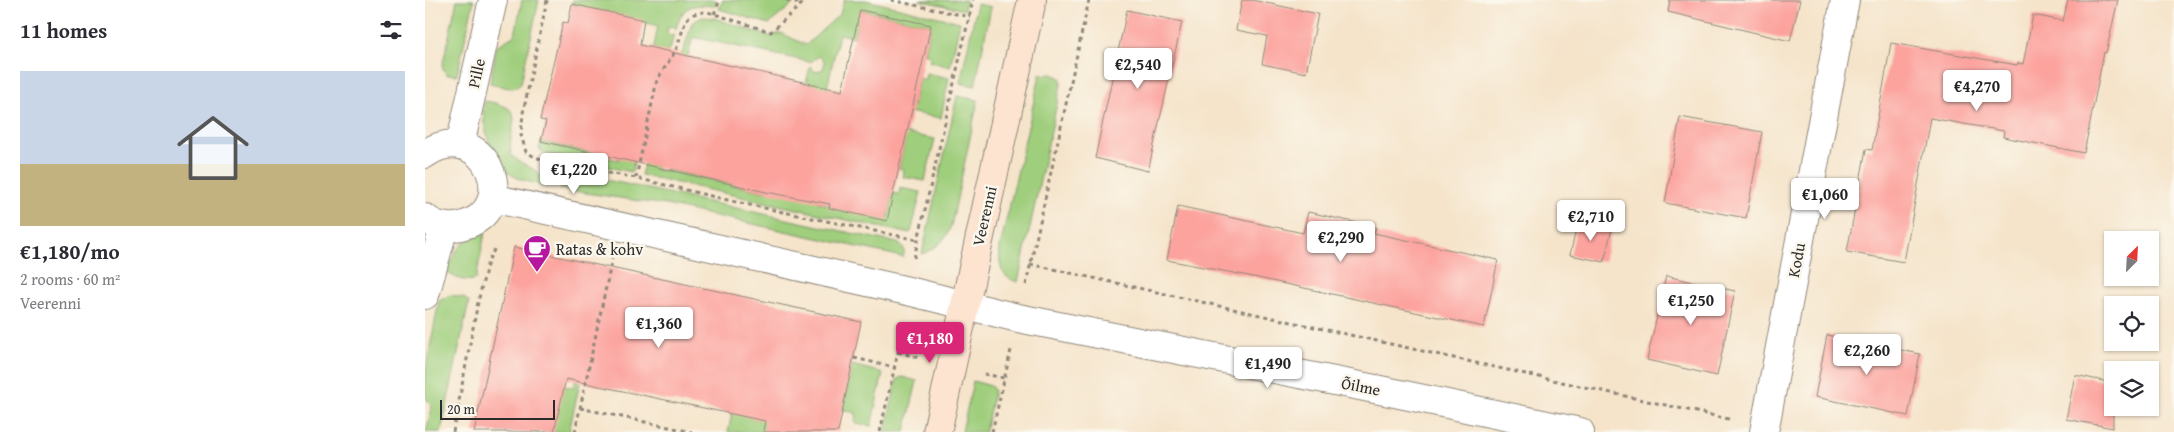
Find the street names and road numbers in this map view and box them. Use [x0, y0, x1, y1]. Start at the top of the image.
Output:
street label: Pille [461, 56, 491, 90]
street label: Veerenni [965, 183, 1003, 248]
street label: Kodu [1781, 240, 1811, 279]
street label: Õilme [1339, 370, 1383, 402]

